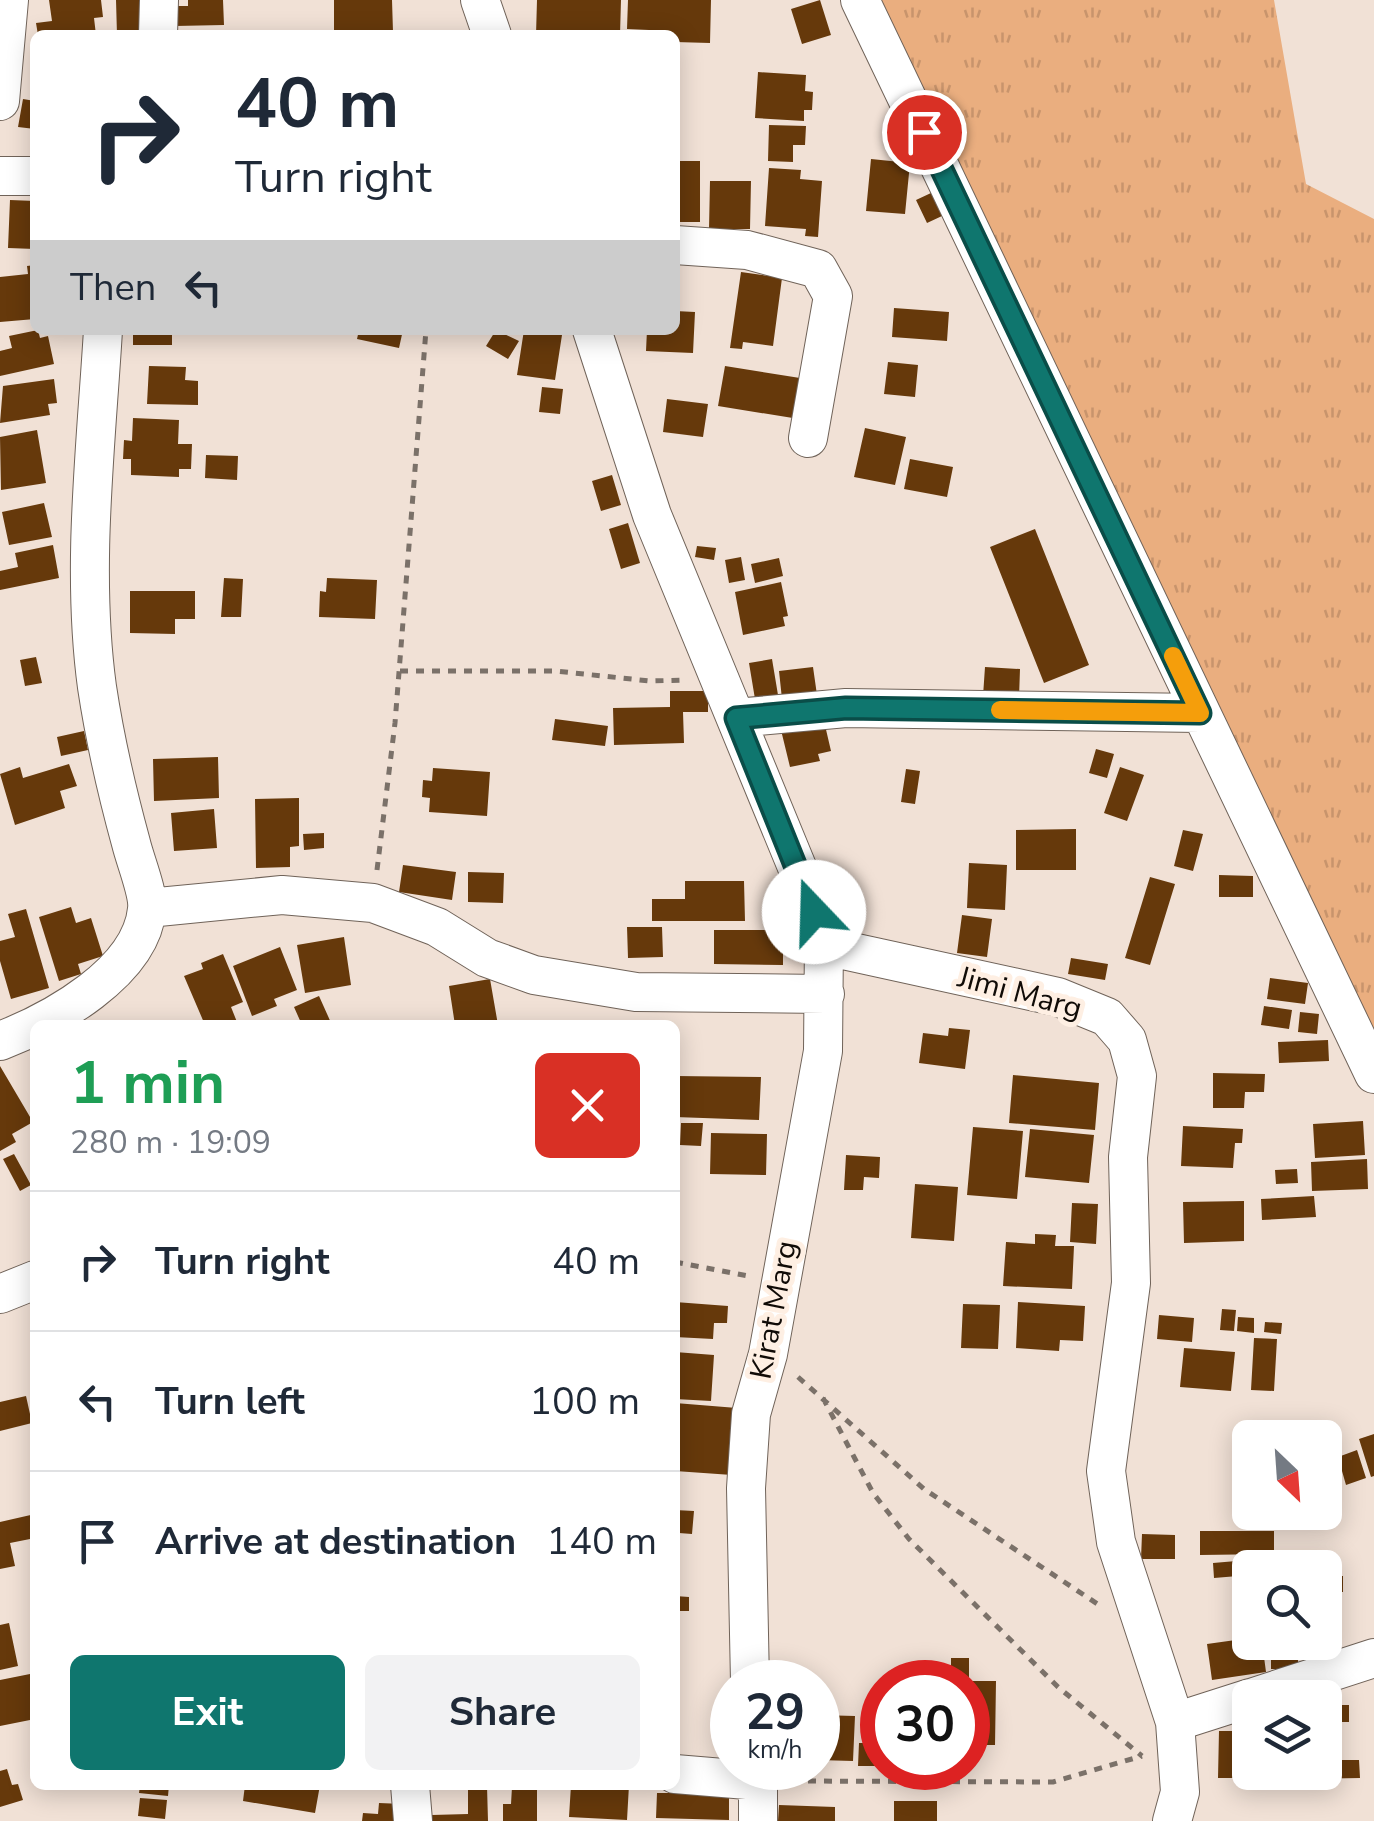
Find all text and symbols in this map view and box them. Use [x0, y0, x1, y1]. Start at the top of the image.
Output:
text: 40 m [235, 56, 399, 152]
icon: right [70, 70, 200, 200]
pin [882, 90, 967, 175]
icon: arrive [897, 105, 952, 160]
text: Turn right [235, 147, 432, 208]
icon: left [176, 260, 231, 315]
text: Then [70, 262, 156, 313]
position arrow [762, 860, 866, 964]
street label: Jimi Marg [953, 957, 1087, 1029]
text: 1 min [70, 1042, 225, 1124]
button: close [535, 1053, 640, 1158]
text: 280 m · 19:09 [70, 1121, 271, 1164]
icon: right [70, 1234, 125, 1289]
text: Turn right [155, 1236, 330, 1287]
text: 40 m [552, 1236, 640, 1287]
street label: Kirat Marg [741, 1237, 807, 1383]
icon: left [70, 1374, 125, 1429]
text: Turn left [155, 1376, 305, 1427]
text: 100 m [529, 1376, 640, 1427]
north arrow [1232, 1420, 1342, 1530]
map controls [1232, 1420, 1342, 1790]
icon: arrive [70, 1514, 125, 1569]
text: Arrive at destination [155, 1516, 516, 1567]
text: 140 m [546, 1516, 657, 1567]
button: search [1232, 1550, 1342, 1660]
button: Exit [70, 1655, 345, 1770]
button: Share [365, 1655, 640, 1770]
speed limit sign: 30 [860, 1660, 990, 1790]
text: 29 [745, 1678, 805, 1747]
button: layers [1232, 1680, 1342, 1790]
text: km/h [747, 1733, 803, 1767]

